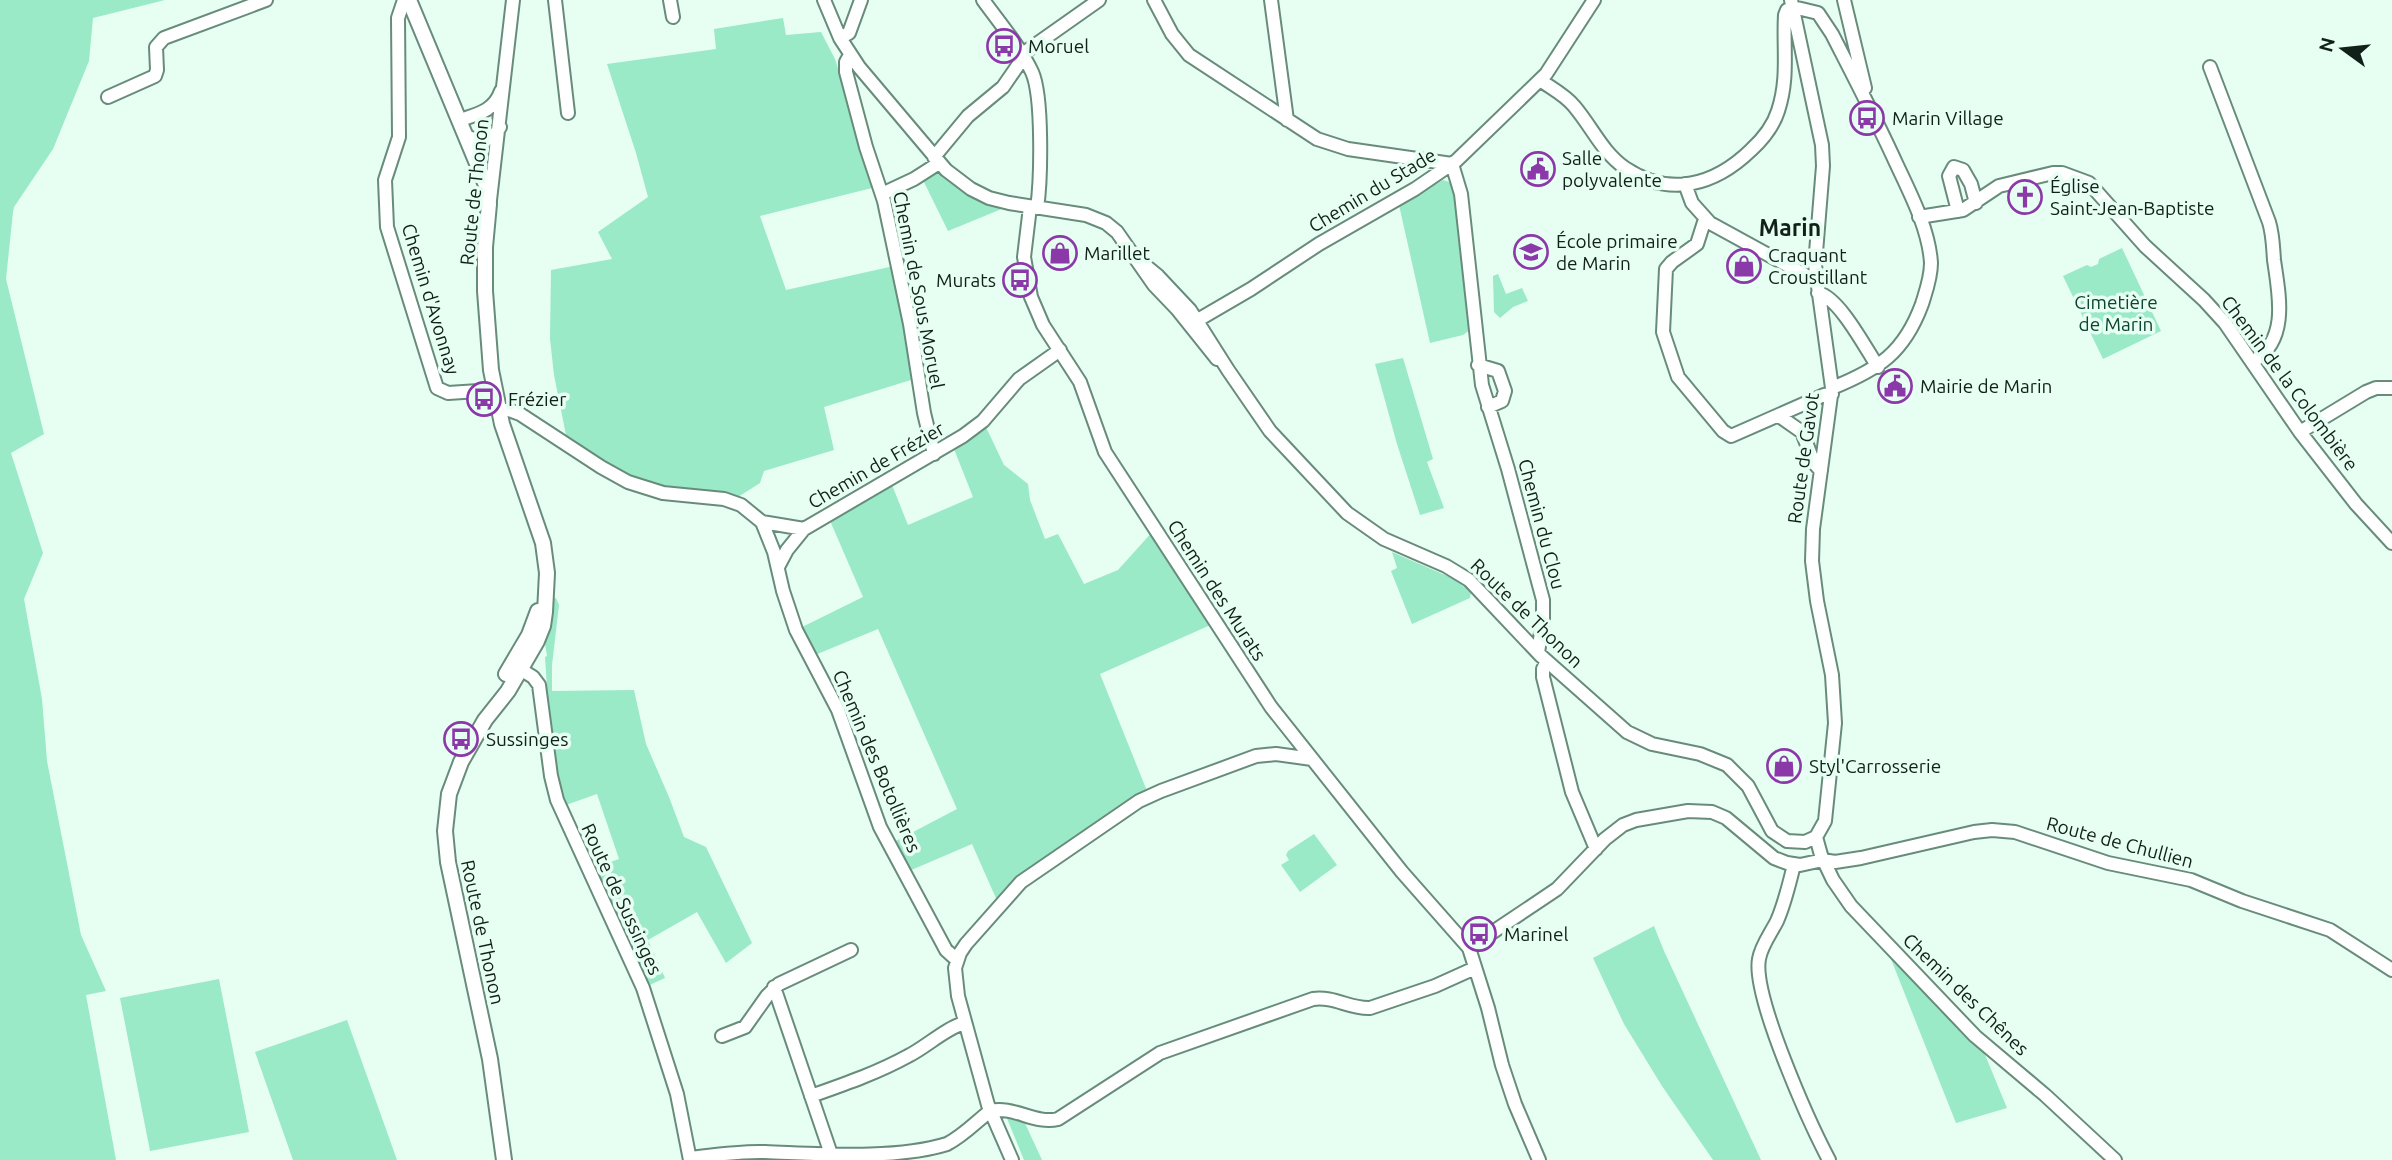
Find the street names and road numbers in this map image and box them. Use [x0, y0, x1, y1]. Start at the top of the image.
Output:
street label: Route de Thonon [455, 118, 493, 266]
street label: Chemin du Stade [1304, 143, 1440, 237]
street label: Chemin de Sous Moruel [889, 189, 949, 391]
street label: Chemin d'Avonnay [398, 221, 464, 377]
street label: Chemin de la Colombière [2217, 291, 2363, 475]
street label: Route de Gavot [1783, 391, 1823, 525]
street label: Chemin de Frézier [804, 417, 948, 513]
street label: Chemin du Clou [1514, 456, 1570, 592]
street label: Chemin des Murats [1163, 515, 1271, 665]
street label: Route de Thonon [1466, 554, 1588, 672]
street label: Chemin des Botollières [829, 666, 925, 856]
street label: Route de Chullien [2044, 812, 2196, 872]
street label: Route de Sussinges [577, 820, 667, 978]
street label: Route de Thonon [457, 858, 509, 1006]
street label: Chemin des Chênes [1899, 928, 2033, 1060]

